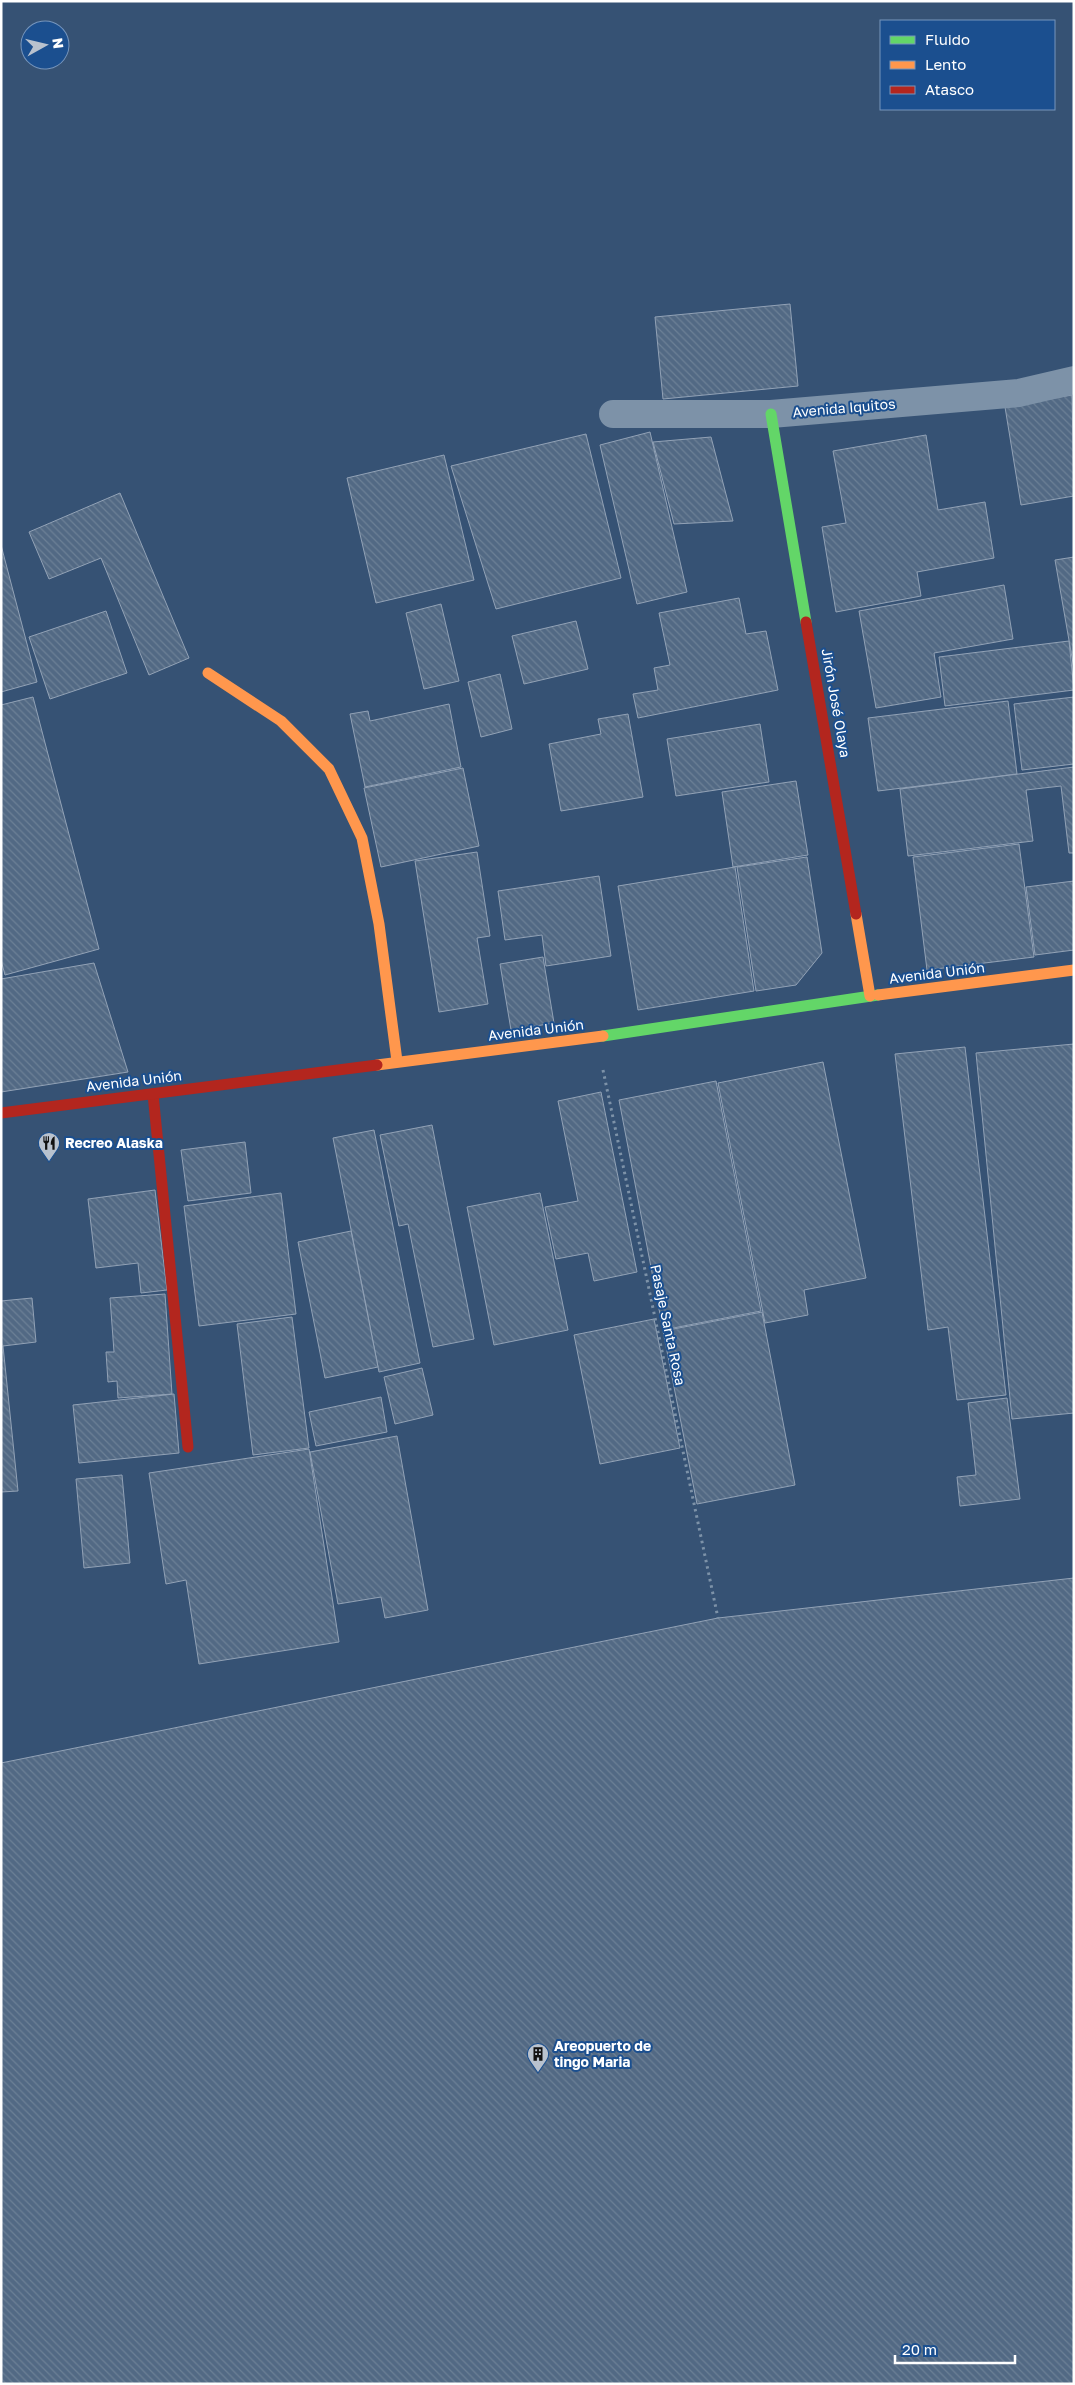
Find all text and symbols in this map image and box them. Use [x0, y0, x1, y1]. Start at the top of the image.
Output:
north arrow [20, 20, 70, 70]
legend [880, 20, 1055, 110]
text: Fluido [925, 30, 970, 48]
text: N [49, 37, 68, 50]
text: Lento [925, 55, 966, 73]
text: Atasco [925, 80, 974, 98]
street label: Avenida Iquitos [792, 395, 896, 420]
street label: Jirón José Olaya [819, 647, 854, 759]
street label: Avenida Unión [888, 958, 986, 987]
street label: Avenida Unión [487, 1015, 585, 1044]
street label: Avenida Unión [85, 1066, 183, 1095]
restaurant icon: Recreo Alaska [37, 1131, 61, 1162]
place label: Recreo Alaska [65, 1134, 163, 1151]
street label: Pasaje Santa Rosa [647, 1263, 690, 1387]
place label: Areopuerto de tingo Maria [554, 2037, 651, 2070]
building icon: Areopuerto de tingo Maria [526, 2042, 550, 2073]
scale bar [895, 2332, 1015, 2364]
text: 20 m [902, 2340, 937, 2358]

